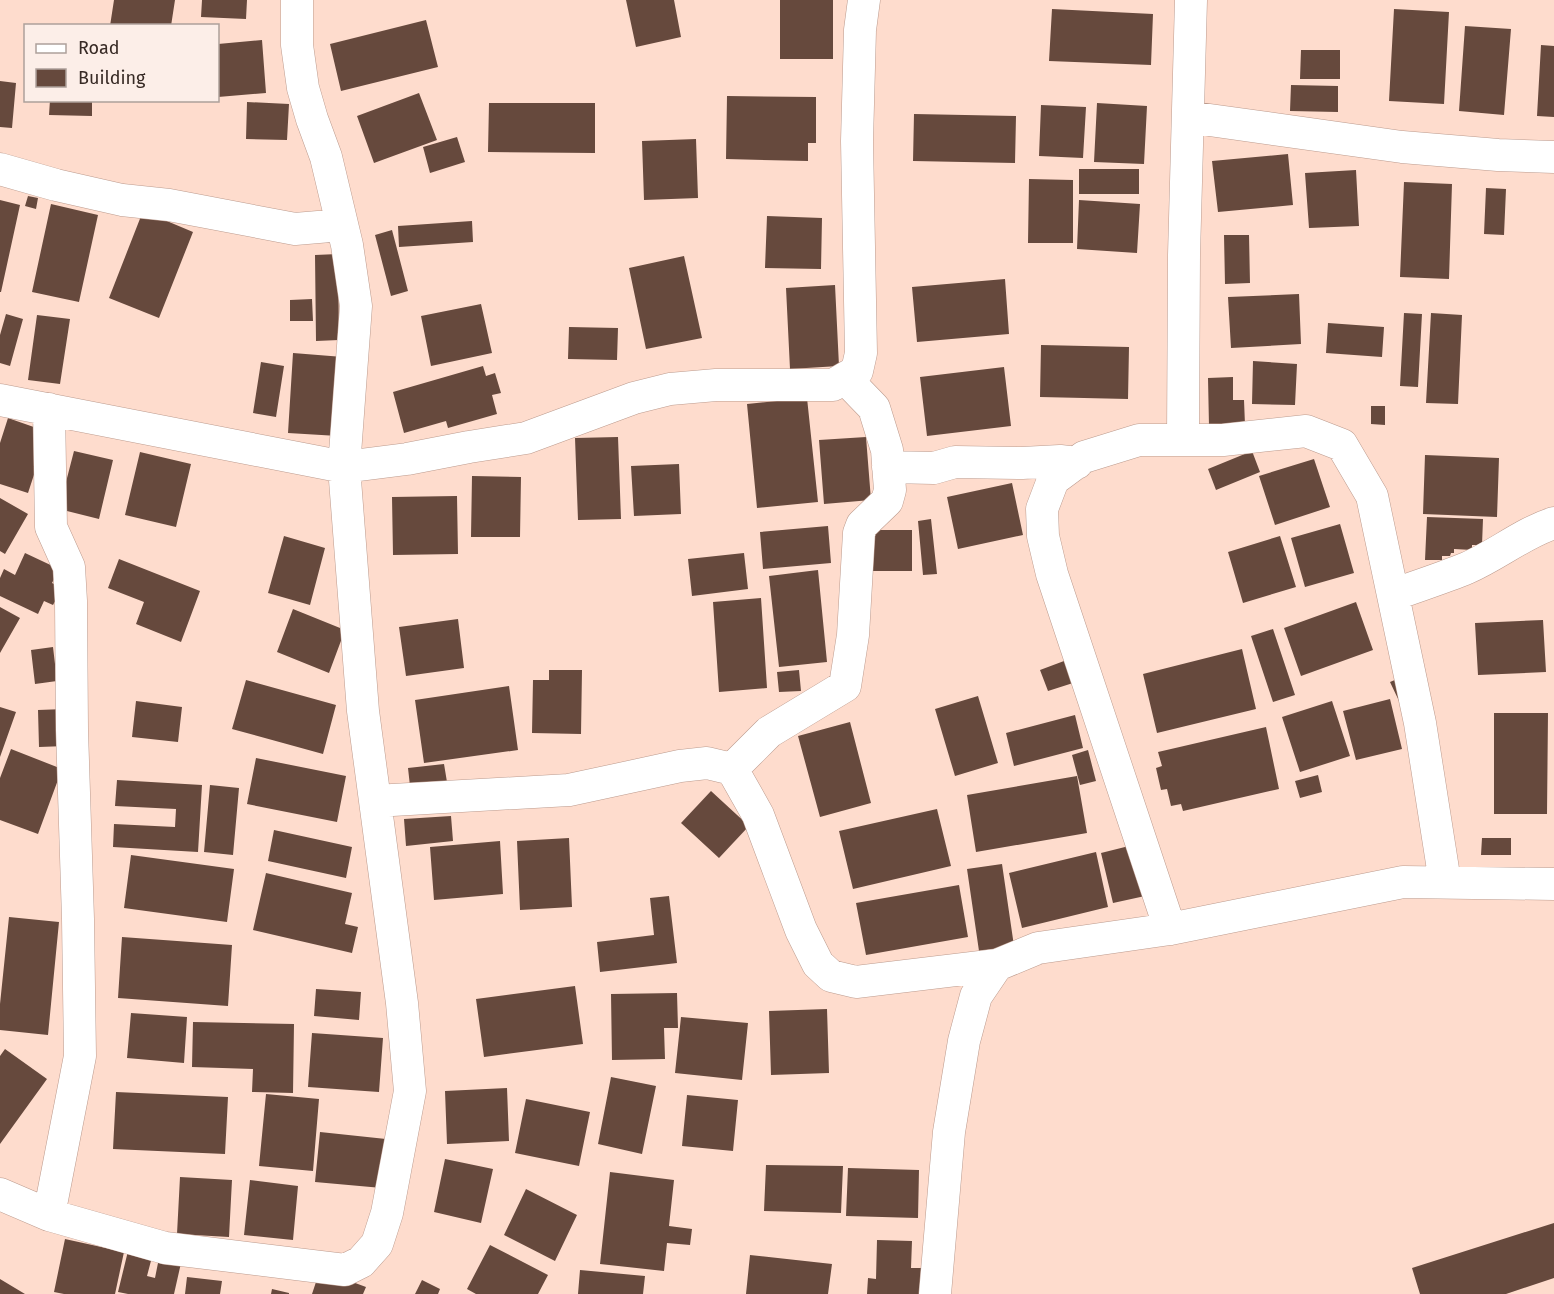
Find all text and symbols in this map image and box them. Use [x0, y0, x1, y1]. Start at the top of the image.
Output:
legend [24, 24, 219, 102]
text: Road [78, 37, 120, 59]
text: Building [78, 67, 146, 89]

